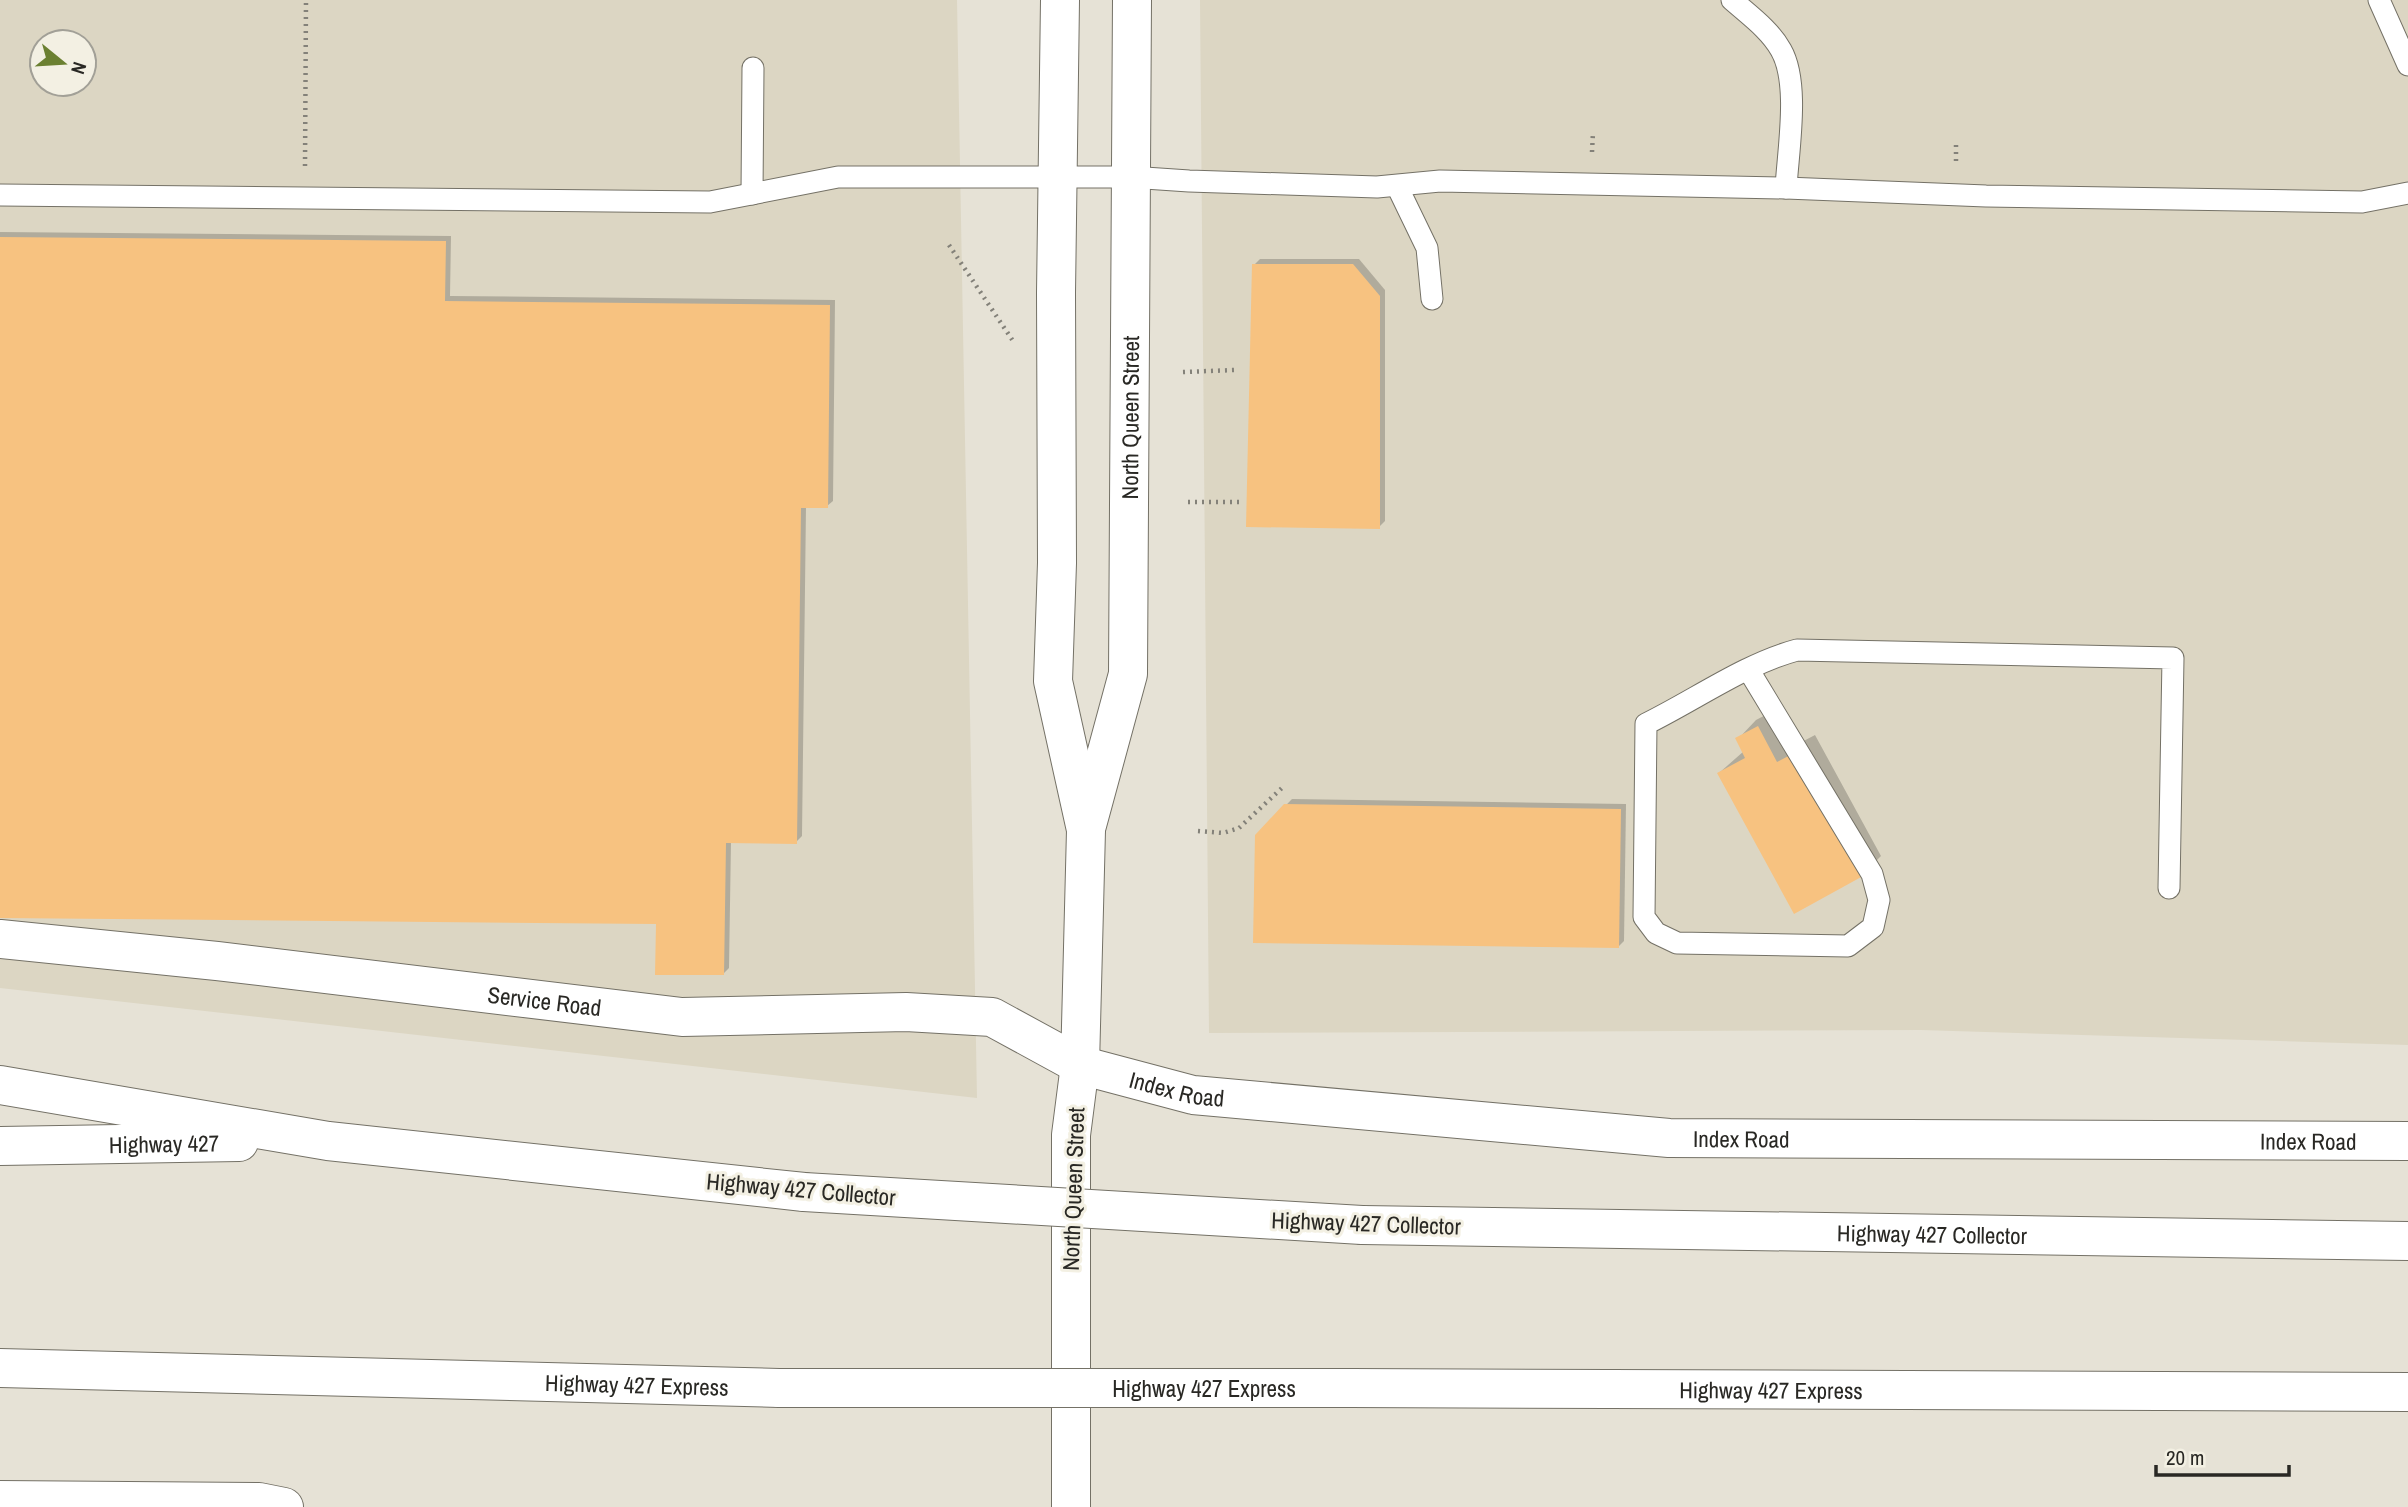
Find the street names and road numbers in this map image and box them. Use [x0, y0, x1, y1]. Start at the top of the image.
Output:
street label: North Queen Street [1114, 336, 1146, 499]
street label: Service Road [486, 978, 603, 1023]
street label: Index Road [1126, 1063, 1226, 1113]
street label: North Queen Street [1055, 1107, 1091, 1271]
street label: Index Road [1693, 1123, 1790, 1154]
street label: Index Road [2260, 1125, 2357, 1156]
street label: Highway 427 [109, 1127, 219, 1160]
street label: Highway 427 Collector [705, 1165, 898, 1213]
street label: Highway 427 Collector [1271, 1204, 1462, 1242]
street label: Highway 427 Collector [1837, 1217, 2028, 1251]
street label: Highway 427 Express [545, 1366, 729, 1402]
street label: Highway 427 Express [1112, 1373, 1296, 1404]
street label: Highway 427 Express [1679, 1374, 1863, 1405]

